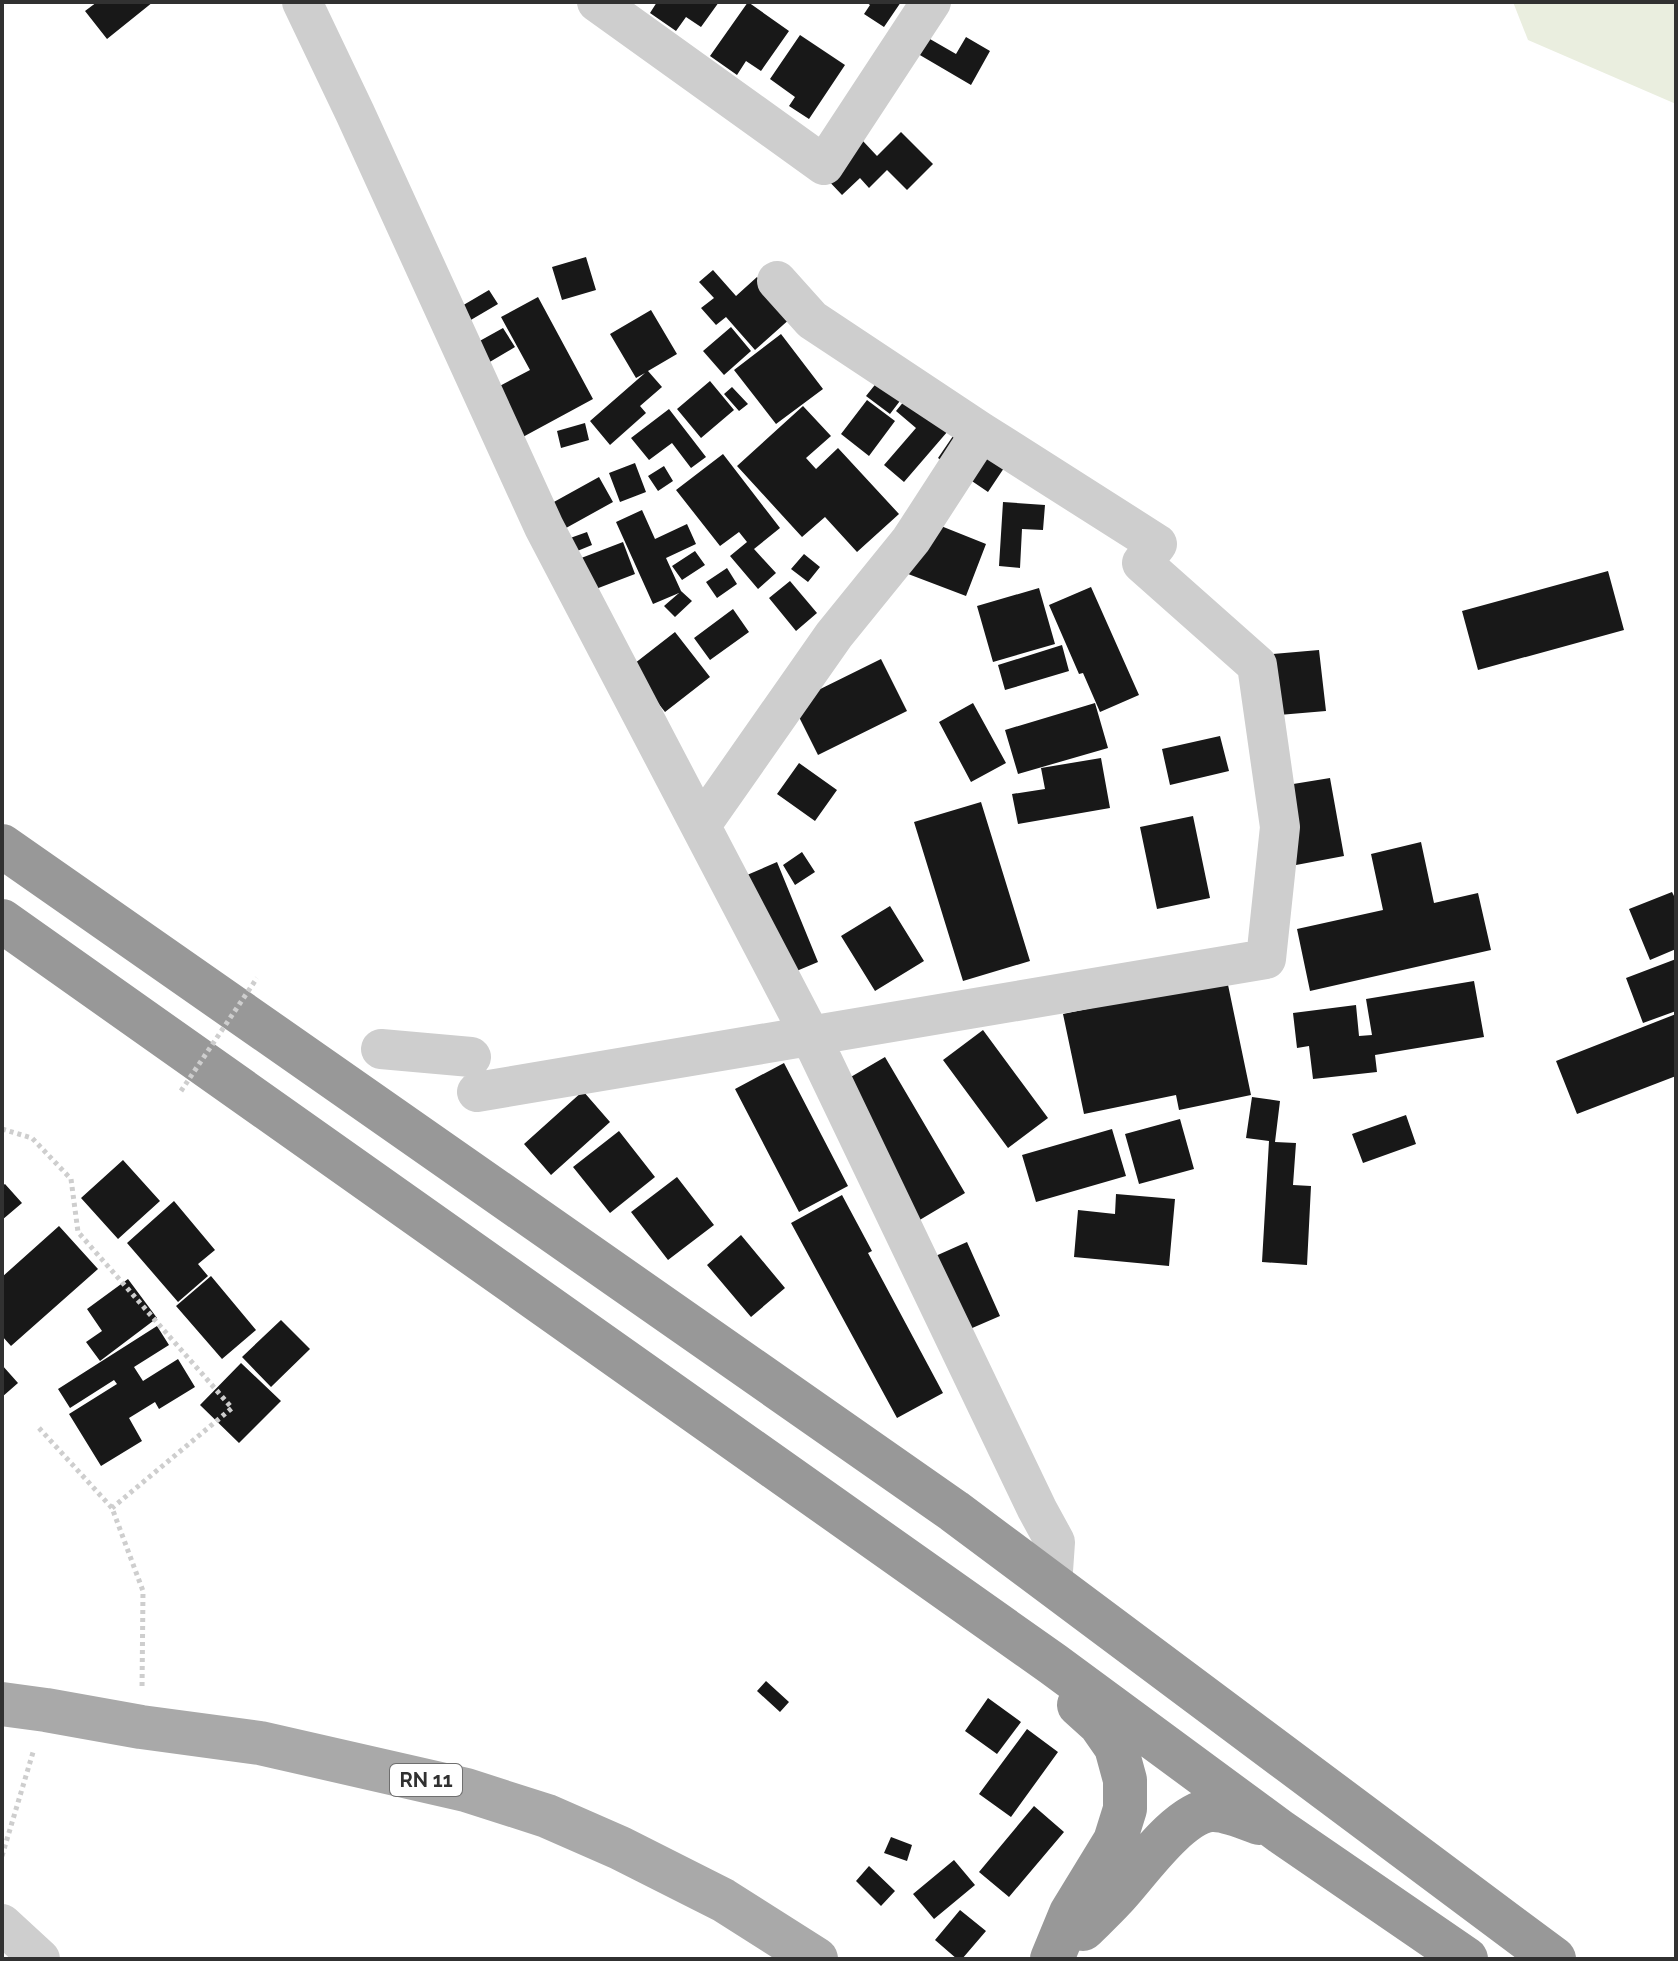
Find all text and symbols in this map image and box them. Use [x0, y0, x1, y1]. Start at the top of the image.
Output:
road number: RN 11 [390, 1764, 462, 1796]

